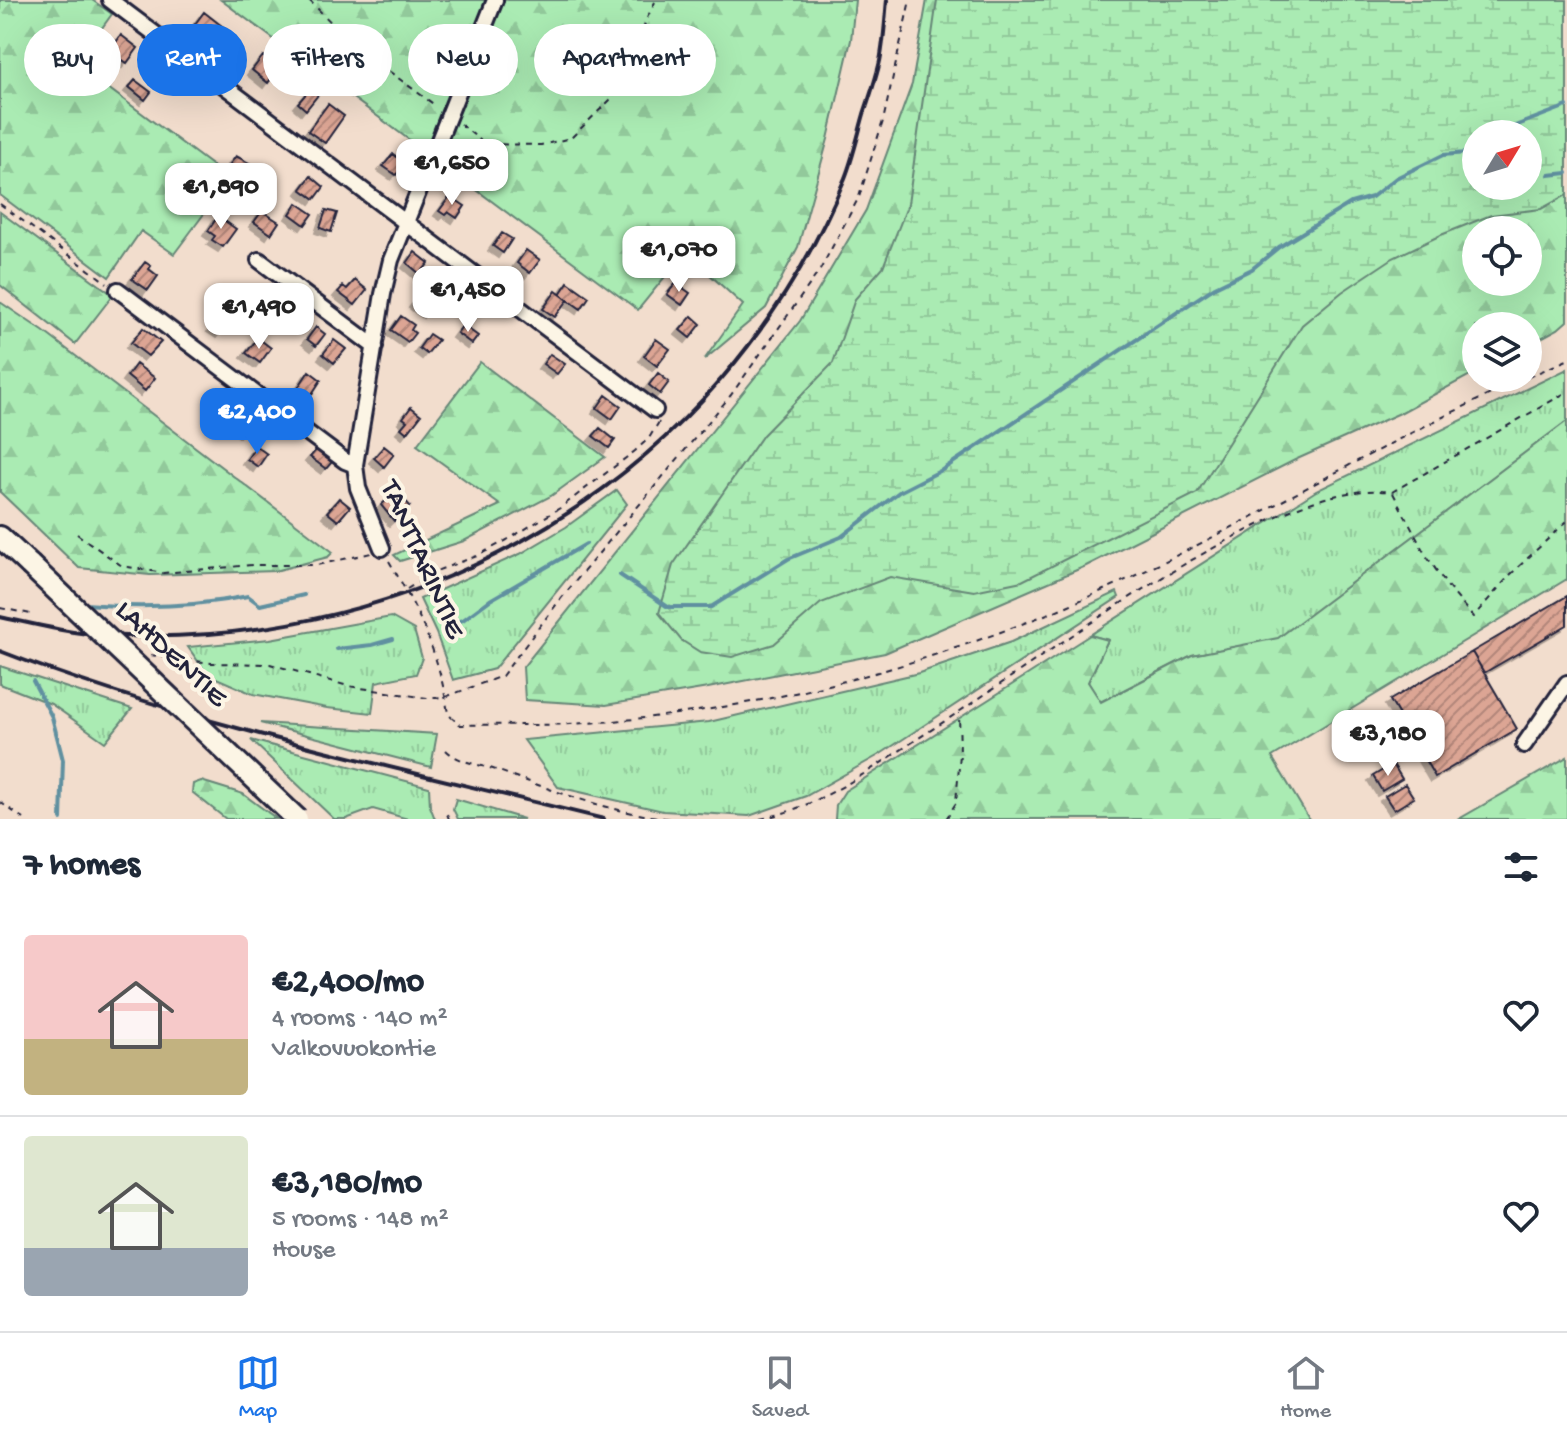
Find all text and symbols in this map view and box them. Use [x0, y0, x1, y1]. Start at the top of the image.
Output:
chip: Buy [24, 24, 121, 96]
chip: Rent [137, 24, 247, 96]
chip: Filters [263, 24, 392, 96]
chip: New [408, 24, 518, 96]
chip: Apartment [534, 24, 716, 96]
north arrow [1462, 120, 1542, 200]
map controls [1462, 120, 1542, 392]
pin: €1,650 [387, 139, 517, 207]
text: €1,650 [414, 149, 490, 180]
pin: €1,890 [156, 163, 286, 231]
text: €1,890 [183, 173, 259, 204]
button: locate [1462, 216, 1542, 296]
pin: €1,070 [614, 226, 744, 294]
text: €1,070 [640, 236, 718, 267]
pin: €1,450 [403, 266, 533, 334]
text: €1,450 [431, 276, 505, 307]
pin: €1,490 [194, 283, 324, 351]
text: €1,490 [222, 293, 296, 324]
button: layers [1462, 312, 1542, 392]
pin: €2,400 [192, 388, 322, 456]
text: €2,400 [218, 398, 296, 429]
street label: TANTTARINTIE [370, 474, 472, 646]
street label: LAHDENTIE [106, 594, 234, 717]
pin: €3,180 [1323, 710, 1453, 778]
text: €3,180 [1350, 720, 1426, 751]
icon: filters [1499, 845, 1543, 889]
text: 7 homes [24, 847, 140, 887]
text: €2,400/mo [272, 964, 424, 1004]
icon: home [88, 967, 184, 1063]
icon: heart [1499, 993, 1543, 1037]
text: 4 rooms · 140 m² [272, 1004, 448, 1035]
text: Valkovuokontie [272, 1035, 436, 1066]
text: €3,180/mo [272, 1165, 422, 1205]
icon: home [88, 1168, 184, 1264]
icon: heart [1499, 1194, 1543, 1238]
text: 5 rooms · 148 m² [272, 1205, 449, 1236]
text: House [272, 1236, 336, 1267]
tab: Map [236, 1351, 280, 1425]
tab: Saved [752, 1351, 808, 1425]
tab: Home [1280, 1351, 1331, 1425]

